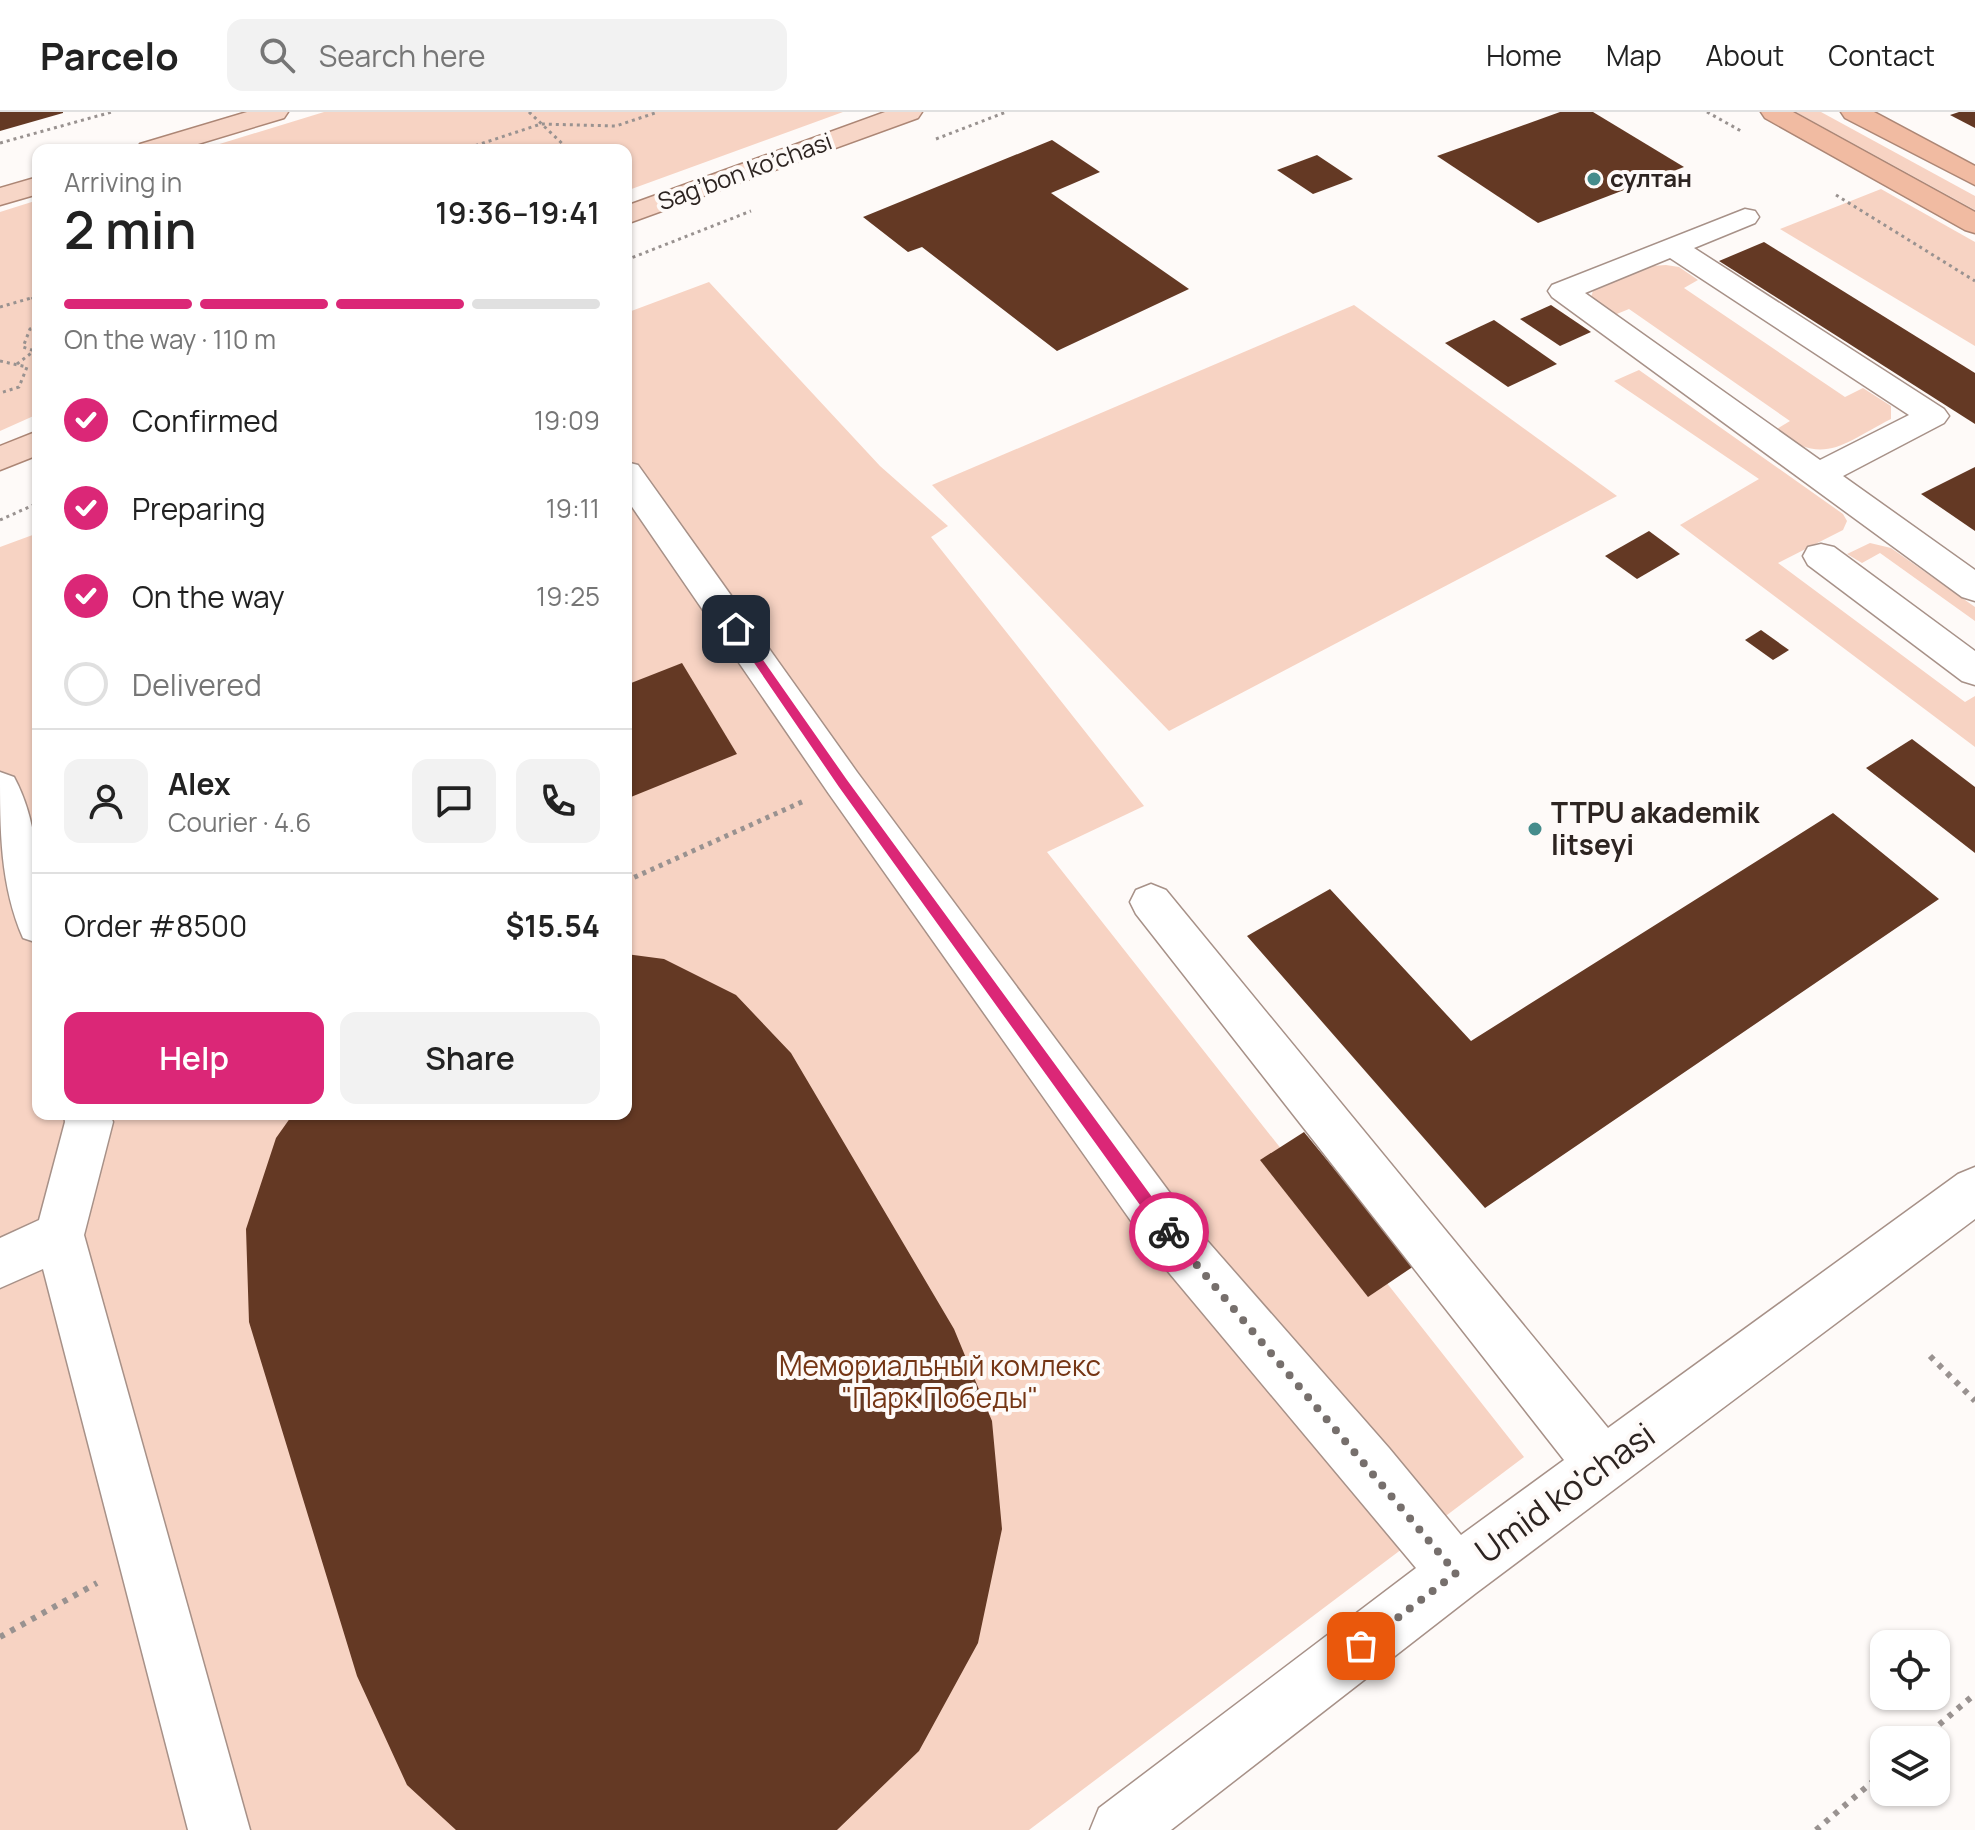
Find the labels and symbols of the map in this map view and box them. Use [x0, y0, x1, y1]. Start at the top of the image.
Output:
street label: Sag’bon ko’chasi [653, 124, 836, 217]
place label: султан [1610, 161, 1692, 194]
marker: султан [1585, 170, 1603, 188]
pin [702, 595, 770, 663]
place label: TTPU akademik litseyi [1551, 793, 1760, 863]
marker: TTPU akademik litseyi [1526, 820, 1544, 838]
courier [1129, 1192, 1209, 1272]
park label: Мемориальный комлекс "Парк Победы" [779, 1346, 1101, 1416]
street label: Umid ko'chasi [1465, 1411, 1664, 1573]
pin [1327, 1612, 1395, 1680]

